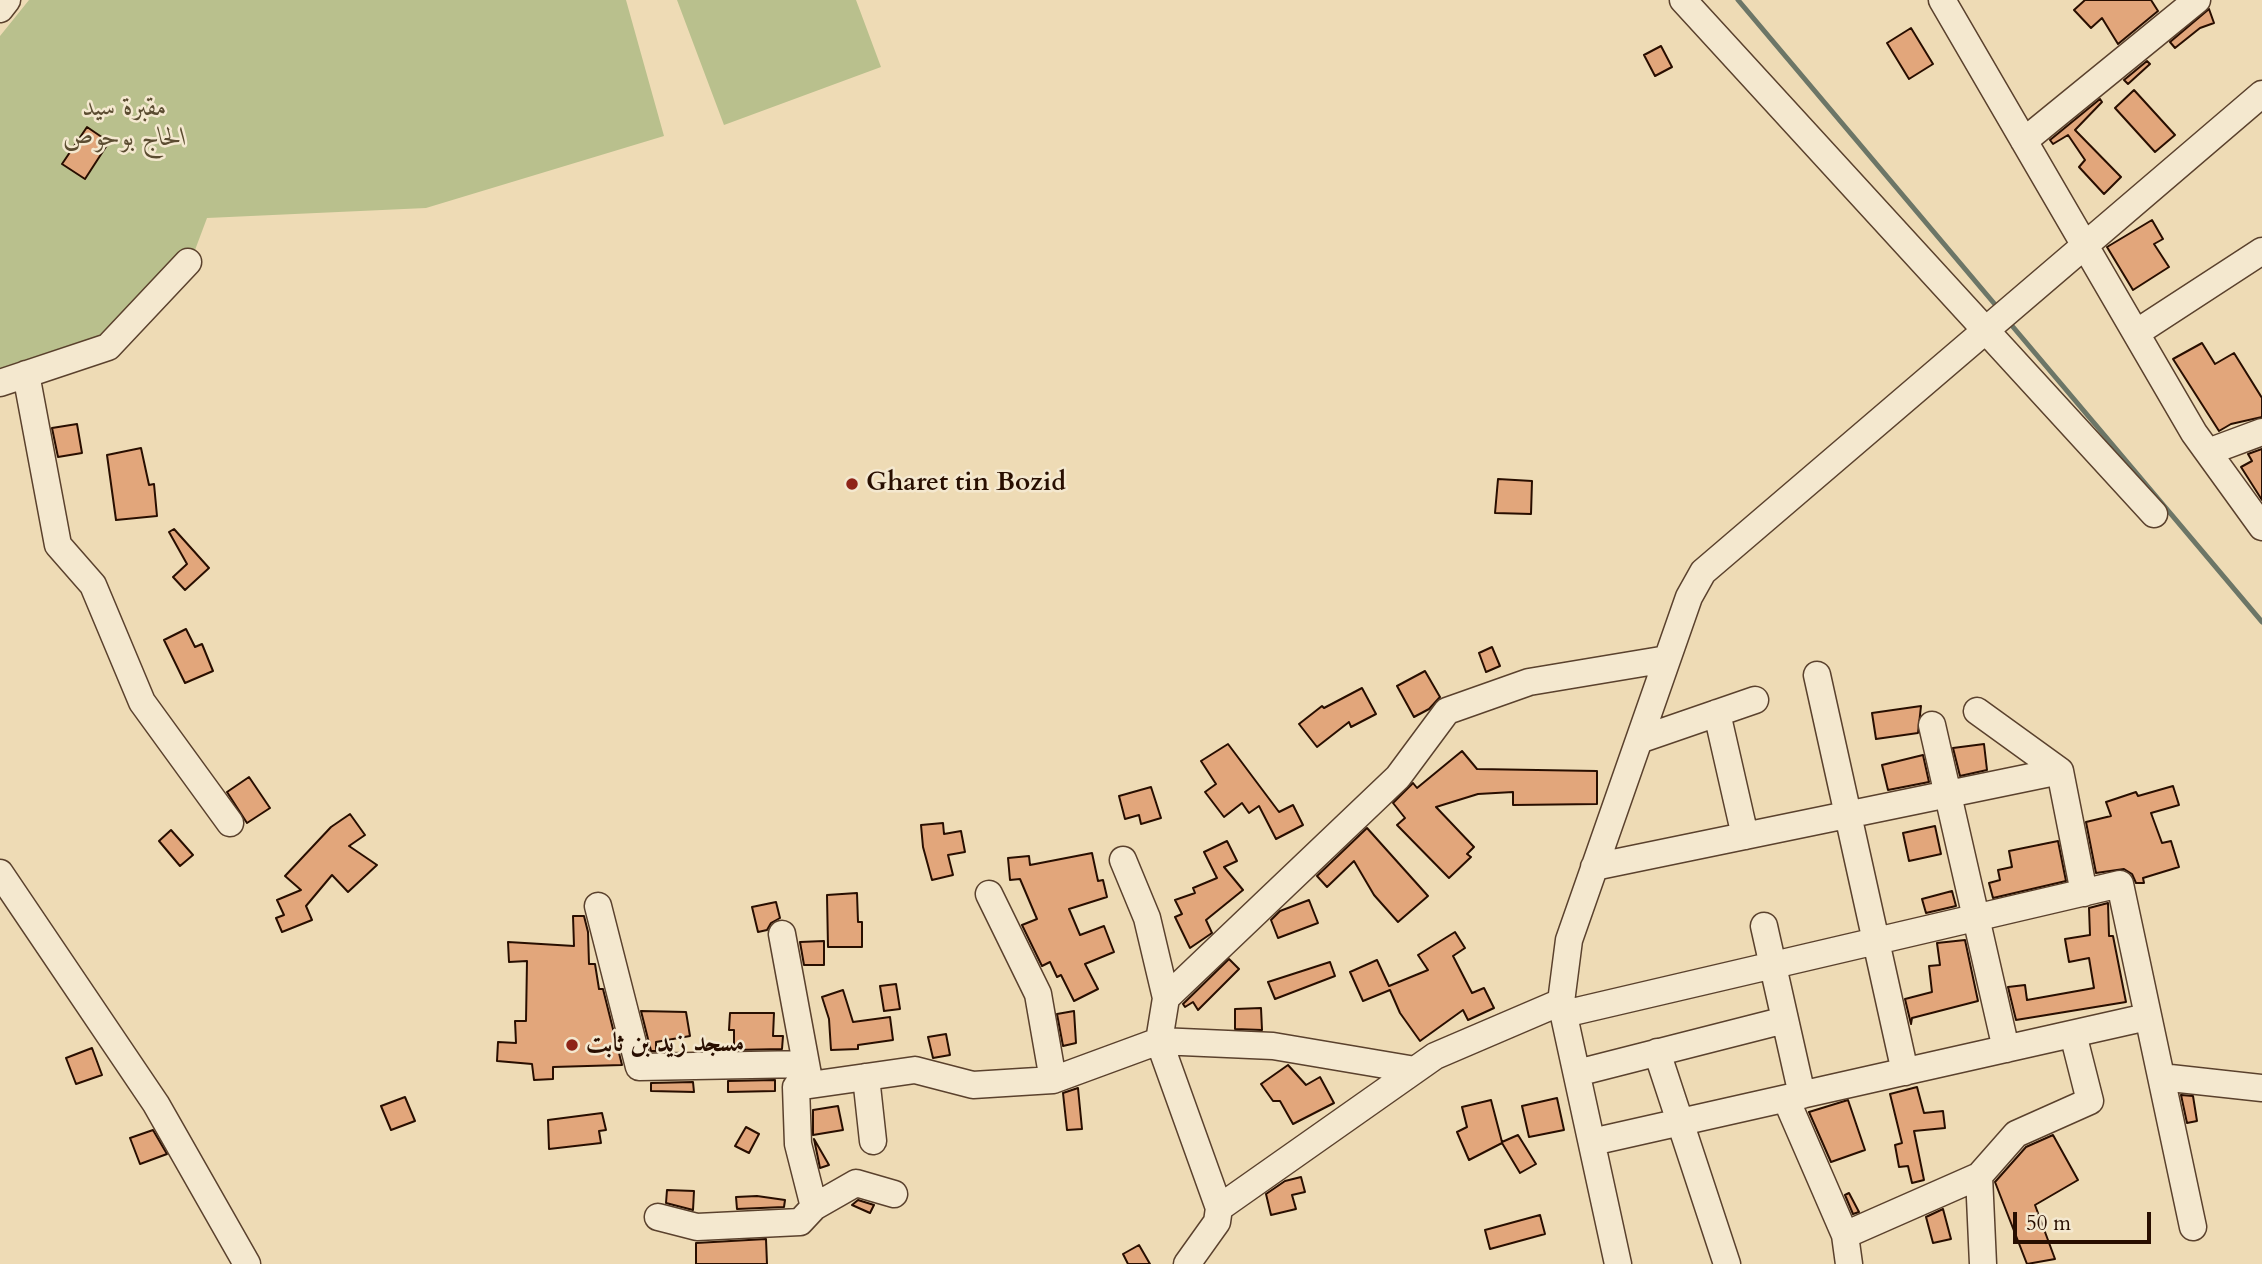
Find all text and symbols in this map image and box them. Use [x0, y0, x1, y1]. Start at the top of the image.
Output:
park label: مقبرة سيد الحاج بوحوص [63, 93, 187, 154]
place label: Gharet tin Bozid [866, 468, 1066, 500]
marker: Gharet tin Bozid [844, 476, 860, 492]
place label: مسجد زيد بن ثابت [586, 1029, 744, 1061]
marker: مسجد زيد بن ثابت [564, 1037, 580, 1053]
scale bar [2017, 1198, 2155, 1242]
text: 50 m [2026, 1209, 2071, 1238]

